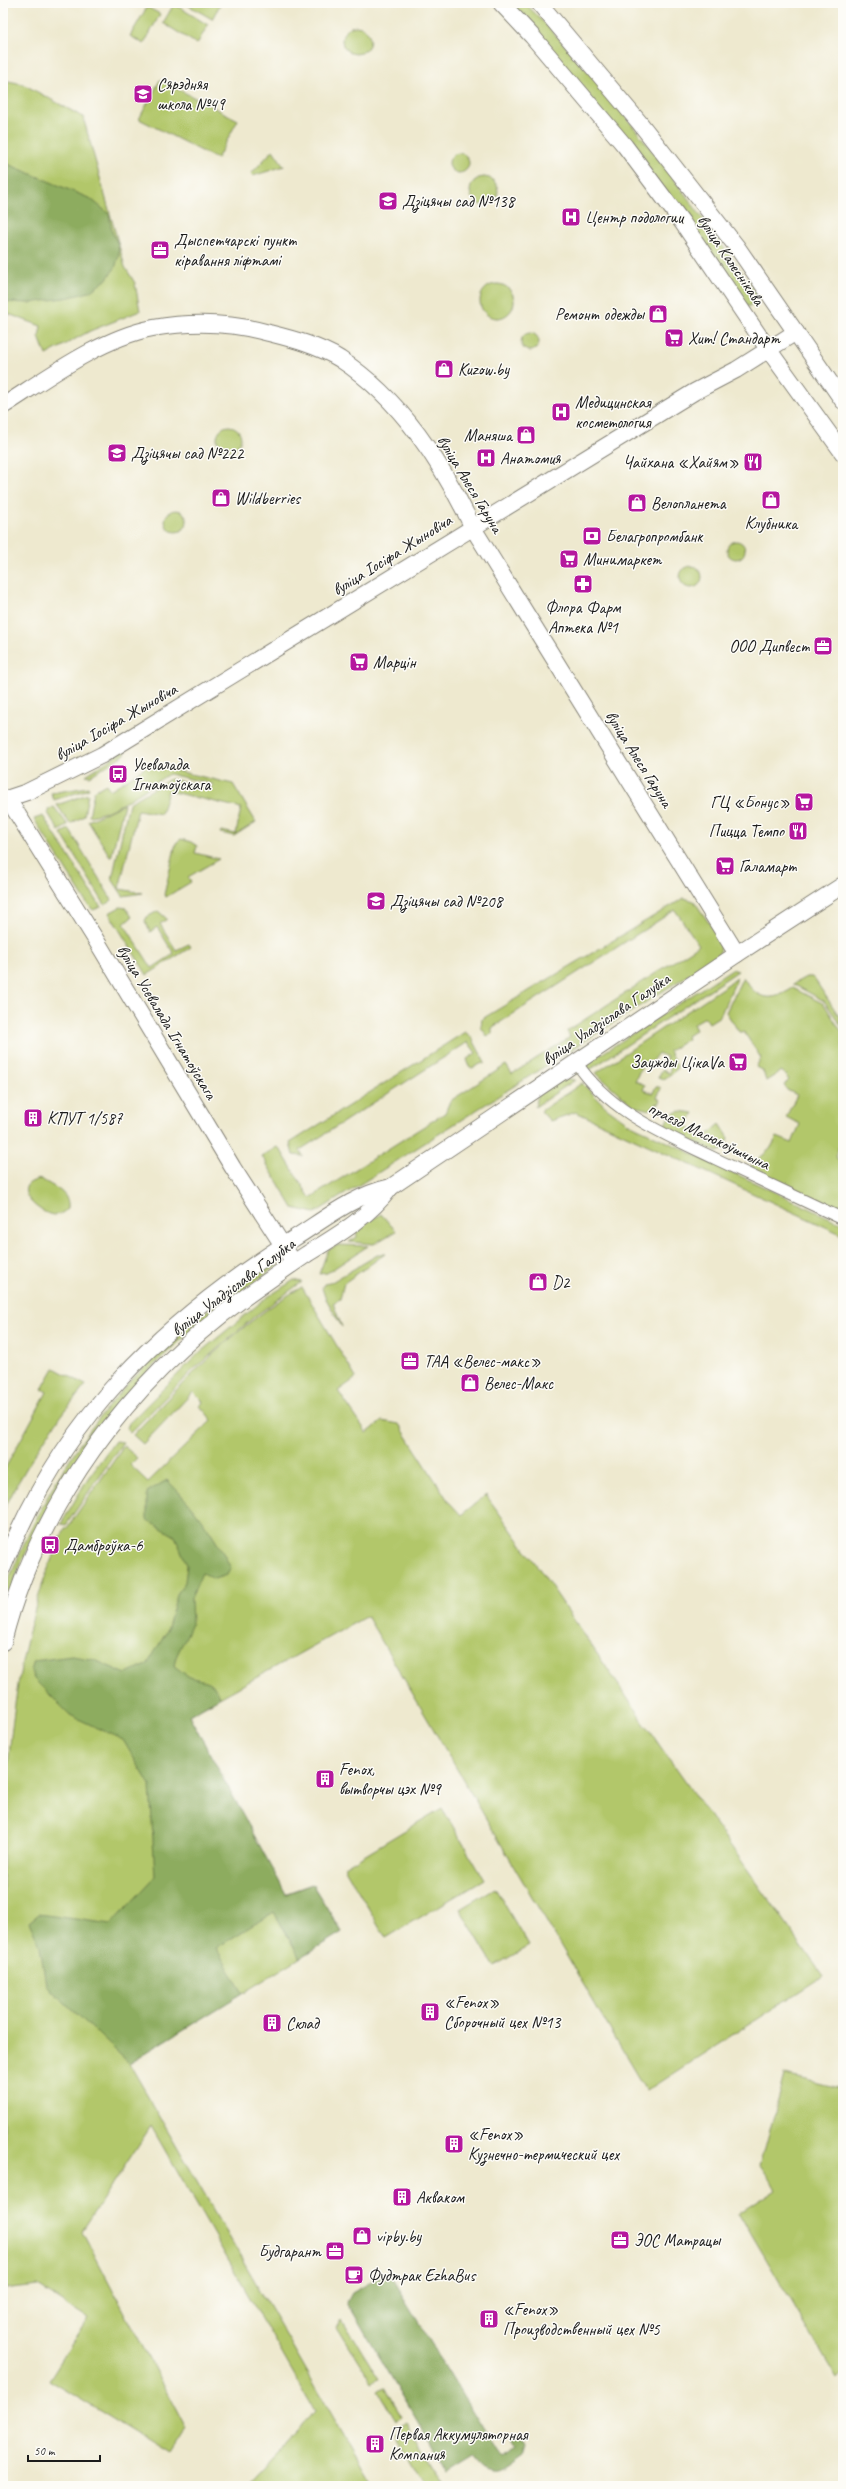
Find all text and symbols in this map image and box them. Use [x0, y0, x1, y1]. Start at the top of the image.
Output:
place label: Сярэдняя школа №49 [157, 74, 226, 115]
school or university icon: Сярэдняя школа №49 [132, 83, 154, 105]
school or university icon: Дзіцячы сад №138 [377, 190, 399, 212]
place label: Дзіцячы сад №138 [402, 191, 517, 213]
hospital icon: Центр подологии [560, 206, 582, 228]
place label: Центр подологии [585, 207, 685, 228]
street label: вуліца Калеснікава [693, 210, 770, 311]
place label: Дыспетчарскі пункт кіравання ліфтамі [174, 230, 297, 271]
office icon: Дыспетчарскі пункт кіравання ліфтамі [149, 239, 171, 261]
shop icon: Ремонт одежды [647, 303, 669, 325]
place label: Ремонт одежды [555, 304, 646, 325]
supermarket icon: Хит! Стандарт [663, 327, 685, 349]
place label: Хит! Стандарт [688, 328, 781, 349]
shop icon: Kuzow.by [433, 358, 455, 380]
place label: Kuzow.by [458, 359, 510, 380]
place label: Медицинская косметология [575, 392, 652, 433]
hospital icon: Медицинская косметология [550, 401, 572, 423]
shop icon: Маняша [515, 424, 537, 446]
place label: Маняша [464, 425, 514, 446]
street label: вуліца Алеся Гаруна [433, 431, 508, 538]
school or university icon: Дзіцячы сад №222 [106, 442, 128, 464]
place label: Дзіцячы сад №222 [131, 443, 245, 465]
hospital icon: Анатомия [475, 447, 497, 469]
place label: Анатомия [500, 448, 561, 469]
restaurant icon: Чайхана «Хайям» [742, 451, 764, 473]
place label: Чайхана «Хайям» [623, 452, 739, 473]
shop icon: Wildberries [210, 487, 232, 509]
place label: Wildberries [235, 488, 302, 509]
shop icon: Клубника [760, 489, 782, 511]
shop icon: Велопланета [626, 492, 648, 514]
place label: Велопланета [651, 493, 727, 514]
street label: вуліца Іосіфа Жыновіча [328, 509, 457, 600]
place label: Клубника [745, 513, 799, 534]
bank icon: Белагропромбанк [581, 525, 603, 547]
place label: Белагропромбанк [606, 526, 704, 547]
supermarket icon: Минимаркет [558, 548, 580, 570]
place label: Минимаркет [583, 549, 663, 570]
pharmacy icon: Флора Фарм Аптека №1 [572, 573, 594, 595]
place label: Флора Фарм Аптека №1 [545, 597, 622, 638]
office icon: ООО Дипвест [812, 635, 834, 657]
place label: ООО Дипвест [729, 636, 810, 657]
supermarket icon: Марцін [348, 651, 370, 673]
place label: Марцін [373, 652, 417, 673]
street label: вуліца Іосіфа Жыновіча [51, 678, 182, 765]
street label: вуліца Алеся Гаруна [601, 707, 678, 813]
place label: Усевалада Ігнатоўскага [132, 754, 212, 795]
bus stop icon: Усевалада Ігнатоўскага [107, 763, 129, 785]
supermarket icon: ГЦ «Бонус» [793, 791, 815, 813]
place label: ГЦ «Бонус» [710, 792, 790, 813]
restaurant icon: Пицца Темпо [787, 820, 809, 842]
place label: Пицца Темпо [709, 821, 785, 842]
supermarket icon: Галамарт [714, 855, 736, 877]
place label: Галамарт [739, 856, 797, 877]
school or university icon: Дзіцячы сад №208 [365, 890, 387, 912]
place label: Дзіцячы сад №208 [390, 891, 505, 913]
street label: вуліца Усевалада Ігнатоўскага [112, 941, 222, 1104]
street label: вуліца Уладзіслава Галубка [538, 968, 675, 1070]
supermarket icon: Заужды ЦікаVа [727, 1051, 749, 1073]
place label: Заужды ЦікаVа [630, 1052, 726, 1073]
street label: праезд Масюкоўшчына [645, 1097, 775, 1175]
building icon: КПУТ 1/587 [22, 1107, 44, 1129]
place label: КПУТ 1/587 [47, 1108, 124, 1129]
street label: вуліца Уладзіслава Галубка [167, 1233, 301, 1341]
shop icon: D2 [527, 1271, 549, 1293]
place label: D2 [552, 1272, 571, 1293]
office icon: ТАА «Велес-макс» [399, 1350, 421, 1372]
place label: ТАА «Велес-макс» [424, 1351, 541, 1372]
shop icon: Велес-Макс [459, 1372, 481, 1394]
place label: Велес-Макс [484, 1373, 554, 1394]
bus stop icon: Дамброўка-6 [39, 1534, 61, 1556]
place label: Дамброўка-6 [64, 1535, 144, 1556]
place label: Fenox, вытворчы цэх №9 [339, 1759, 442, 1800]
building icon: Fenox, вытворчы цэх №9 [314, 1768, 336, 1790]
place label: «Fenox» Сборочный цех №13 [444, 1992, 562, 2033]
building icon: «Fenox» Сборочный цех №13 [419, 2001, 441, 2023]
building icon: Склад [261, 2012, 283, 2034]
place label: Склад [286, 2013, 321, 2034]
place label: «Fenox» Кузнечно-термический цех [468, 2124, 620, 2166]
building icon: «Fenox» Кузнечно-термический цех [443, 2133, 465, 2155]
building icon: Акваком [391, 2186, 413, 2208]
place label: Акваком [416, 2187, 465, 2208]
shop icon: vipby.by [351, 2225, 373, 2247]
place label: vipby.by [376, 2226, 422, 2247]
office icon: ЭОС Матрацы [609, 2229, 631, 2251]
place label: ЭОС Матрацы [634, 2230, 722, 2251]
office icon: Будгарант [324, 2240, 346, 2262]
place label: Будгарант [259, 2241, 323, 2262]
cafe icon: Фудтрак EzhaBus [343, 2264, 365, 2286]
place label: Фудтрак EzhaBus [368, 2265, 477, 2286]
place label: «Fenox» Производственный цех №5 [503, 2299, 661, 2341]
building icon: «Fenox» Производственный цех №5 [478, 2308, 500, 2330]
place label: Первая Аккумуляторная Компания [389, 2424, 529, 2465]
building icon: Первая Аккумуляторная Компания [364, 2433, 386, 2455]
scale bar [28, 2437, 100, 2463]
text: 50 m [34, 2443, 56, 2459]

